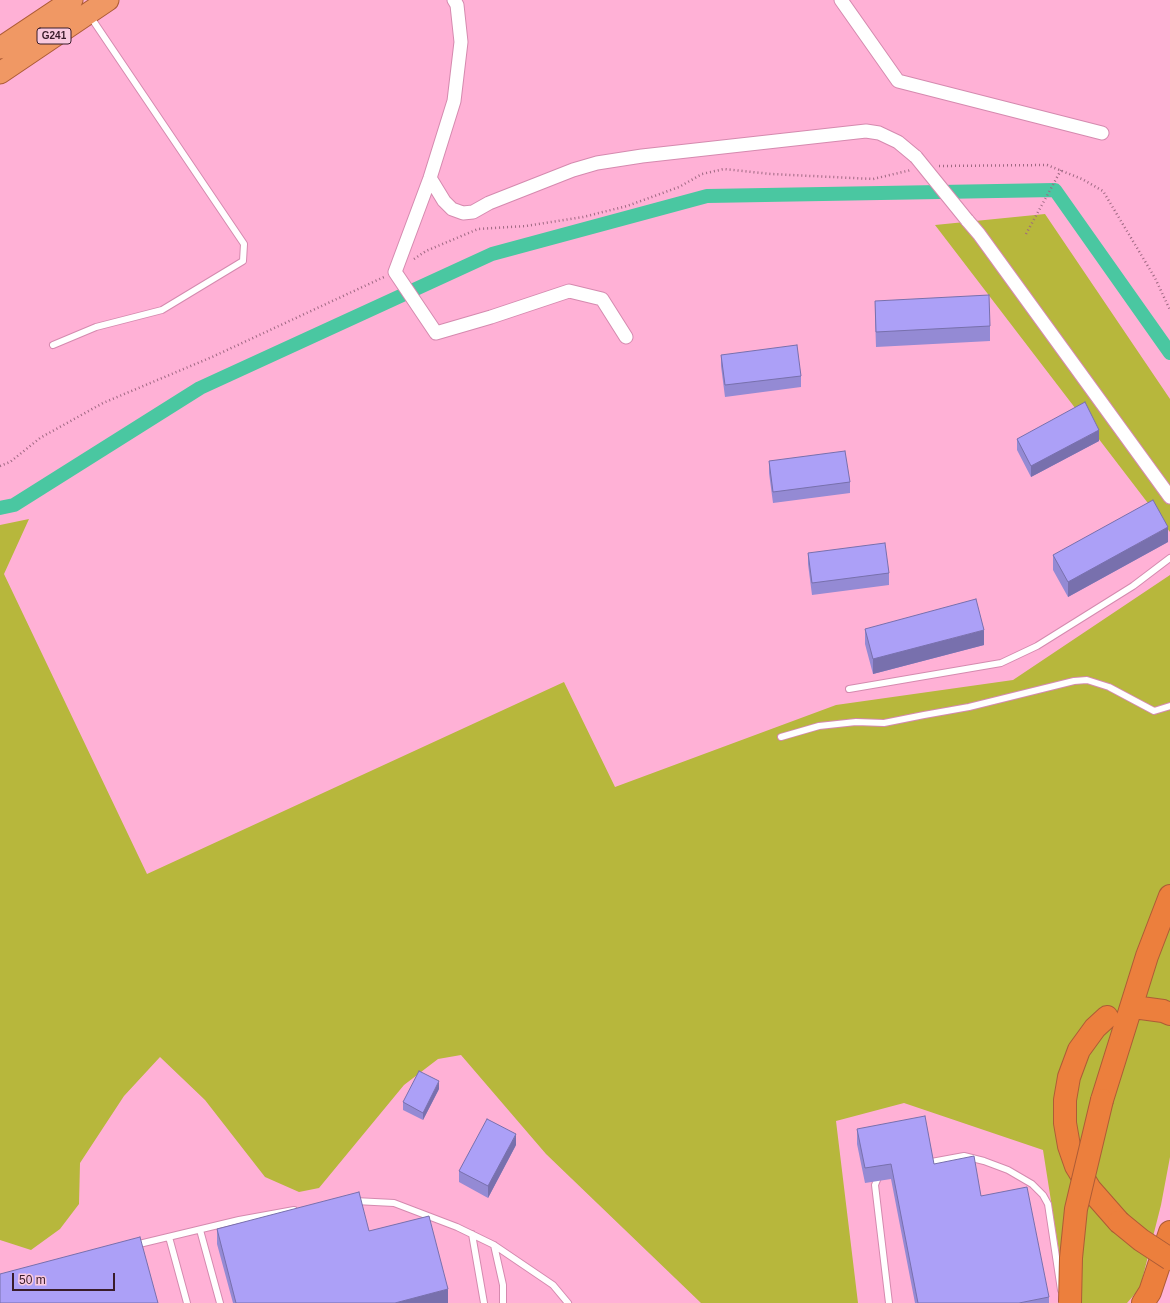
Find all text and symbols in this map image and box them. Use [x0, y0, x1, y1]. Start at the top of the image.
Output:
road number: G241 [37, 28, 71, 44]
scale bar [14, 1265, 117, 1291]
text: 50 m [19, 1273, 46, 1287]

